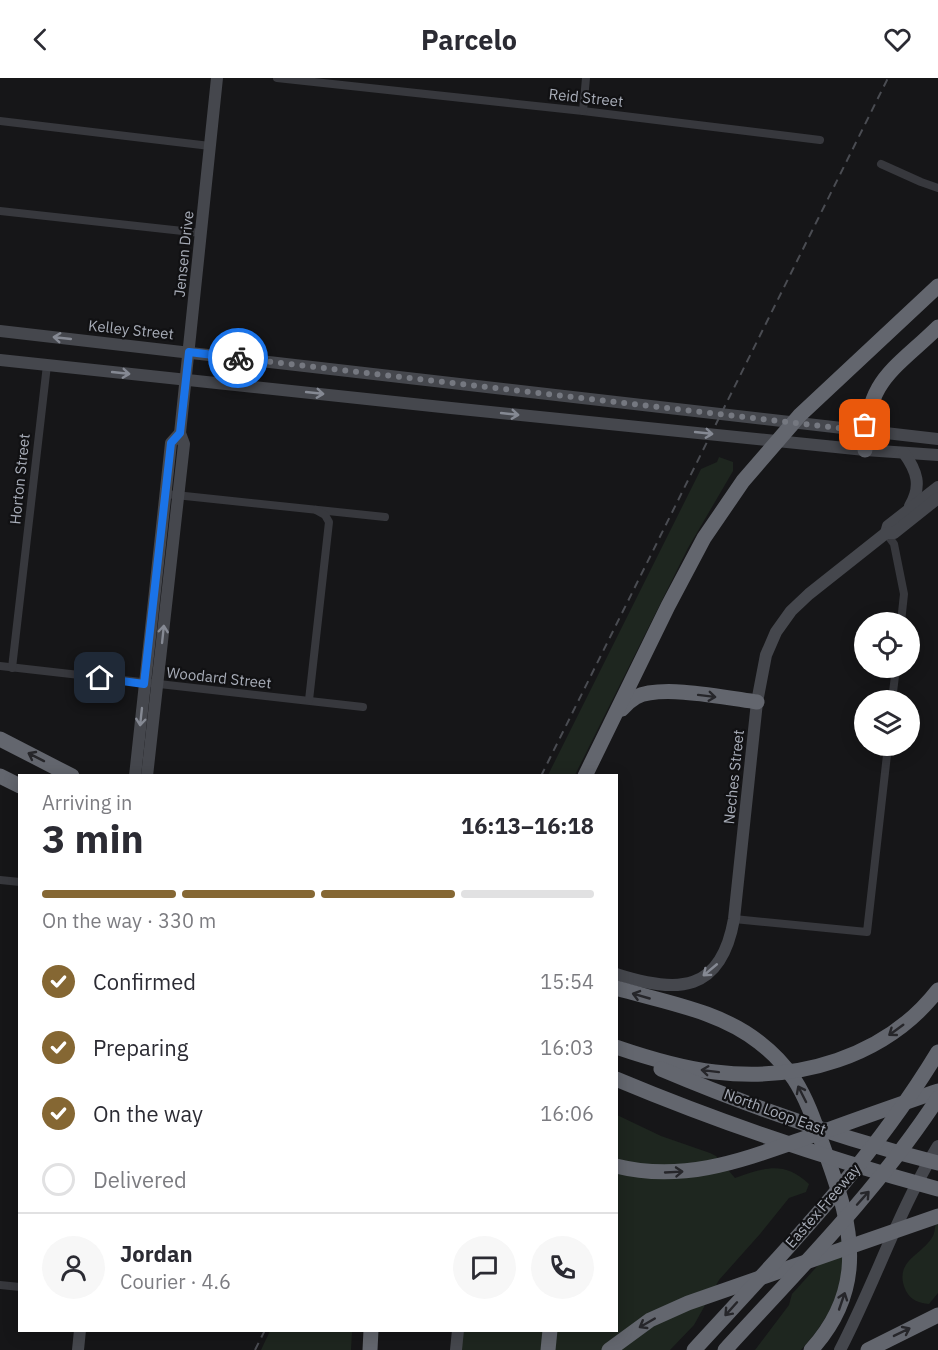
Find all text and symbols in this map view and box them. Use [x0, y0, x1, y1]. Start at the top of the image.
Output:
text: Parcelo [421, 22, 517, 57]
icon: back [24, 23, 57, 56]
icon: heart [881, 23, 914, 56]
street label: Reid Street [548, 84, 624, 111]
street label: Jensen Drive [170, 210, 197, 298]
street label: Kelley Street [87, 316, 175, 343]
courier [208, 328, 268, 388]
one-way arrow [53, 332, 72, 343]
icon: bike [222, 342, 255, 375]
one-way arrow [110, 367, 130, 378]
one-way arrow [304, 388, 324, 399]
pin [839, 399, 890, 450]
icon: bag [848, 408, 881, 441]
one-way arrow [499, 409, 519, 420]
one-way arrow [693, 428, 713, 439]
street label: Horton Street [5, 433, 34, 525]
map controls [854, 612, 920, 756]
button: locate [854, 612, 920, 678]
one-way arrow [158, 624, 169, 644]
pin [74, 652, 125, 703]
icon: home [83, 661, 116, 694]
street label: Woodard Street [166, 663, 272, 692]
button: layers [854, 690, 920, 756]
one-way arrow [697, 691, 717, 702]
one-way arrow [135, 707, 146, 727]
street label: Neches Street [719, 729, 748, 825]
one-way arrow [27, 751, 45, 763]
text: Arriving in [42, 789, 132, 816]
text: 16:13–16:18 [461, 811, 594, 840]
text: 3 min [42, 813, 144, 864]
text: On the way · 330 m [42, 907, 216, 934]
one-way arrow [702, 963, 718, 976]
icon: check [42, 965, 75, 998]
text: Confirmed [93, 967, 196, 996]
text: 15:54 [540, 968, 594, 995]
one-way arrow [632, 990, 651, 1001]
one-way arrow [888, 1024, 904, 1036]
icon: check [42, 1031, 75, 1064]
text: Preparing [93, 1033, 188, 1062]
text: 16:03 [540, 1034, 594, 1061]
one-way arrow [701, 1066, 721, 1077]
street label: North Loop East [721, 1084, 829, 1139]
one-way arrow [796, 1085, 807, 1103]
icon: check [42, 1097, 75, 1130]
text: On the way [93, 1099, 203, 1128]
text: 16:06 [540, 1100, 594, 1127]
street label: Eastex Freeway [781, 1159, 865, 1252]
text: Delivered [93, 1165, 187, 1194]
one-way arrow [664, 1167, 684, 1178]
one-way arrow [856, 1190, 870, 1205]
button: person [42, 1236, 105, 1299]
button: chat [453, 1236, 516, 1299]
button: phone [531, 1236, 594, 1299]
text: Jordan [120, 1239, 193, 1268]
text: Courier · 4.6 [120, 1268, 231, 1295]
one-way arrow [837, 1292, 848, 1310]
one-way arrow [724, 1302, 738, 1317]
one-way arrow [639, 1317, 656, 1329]
one-way arrow [893, 1325, 911, 1337]

